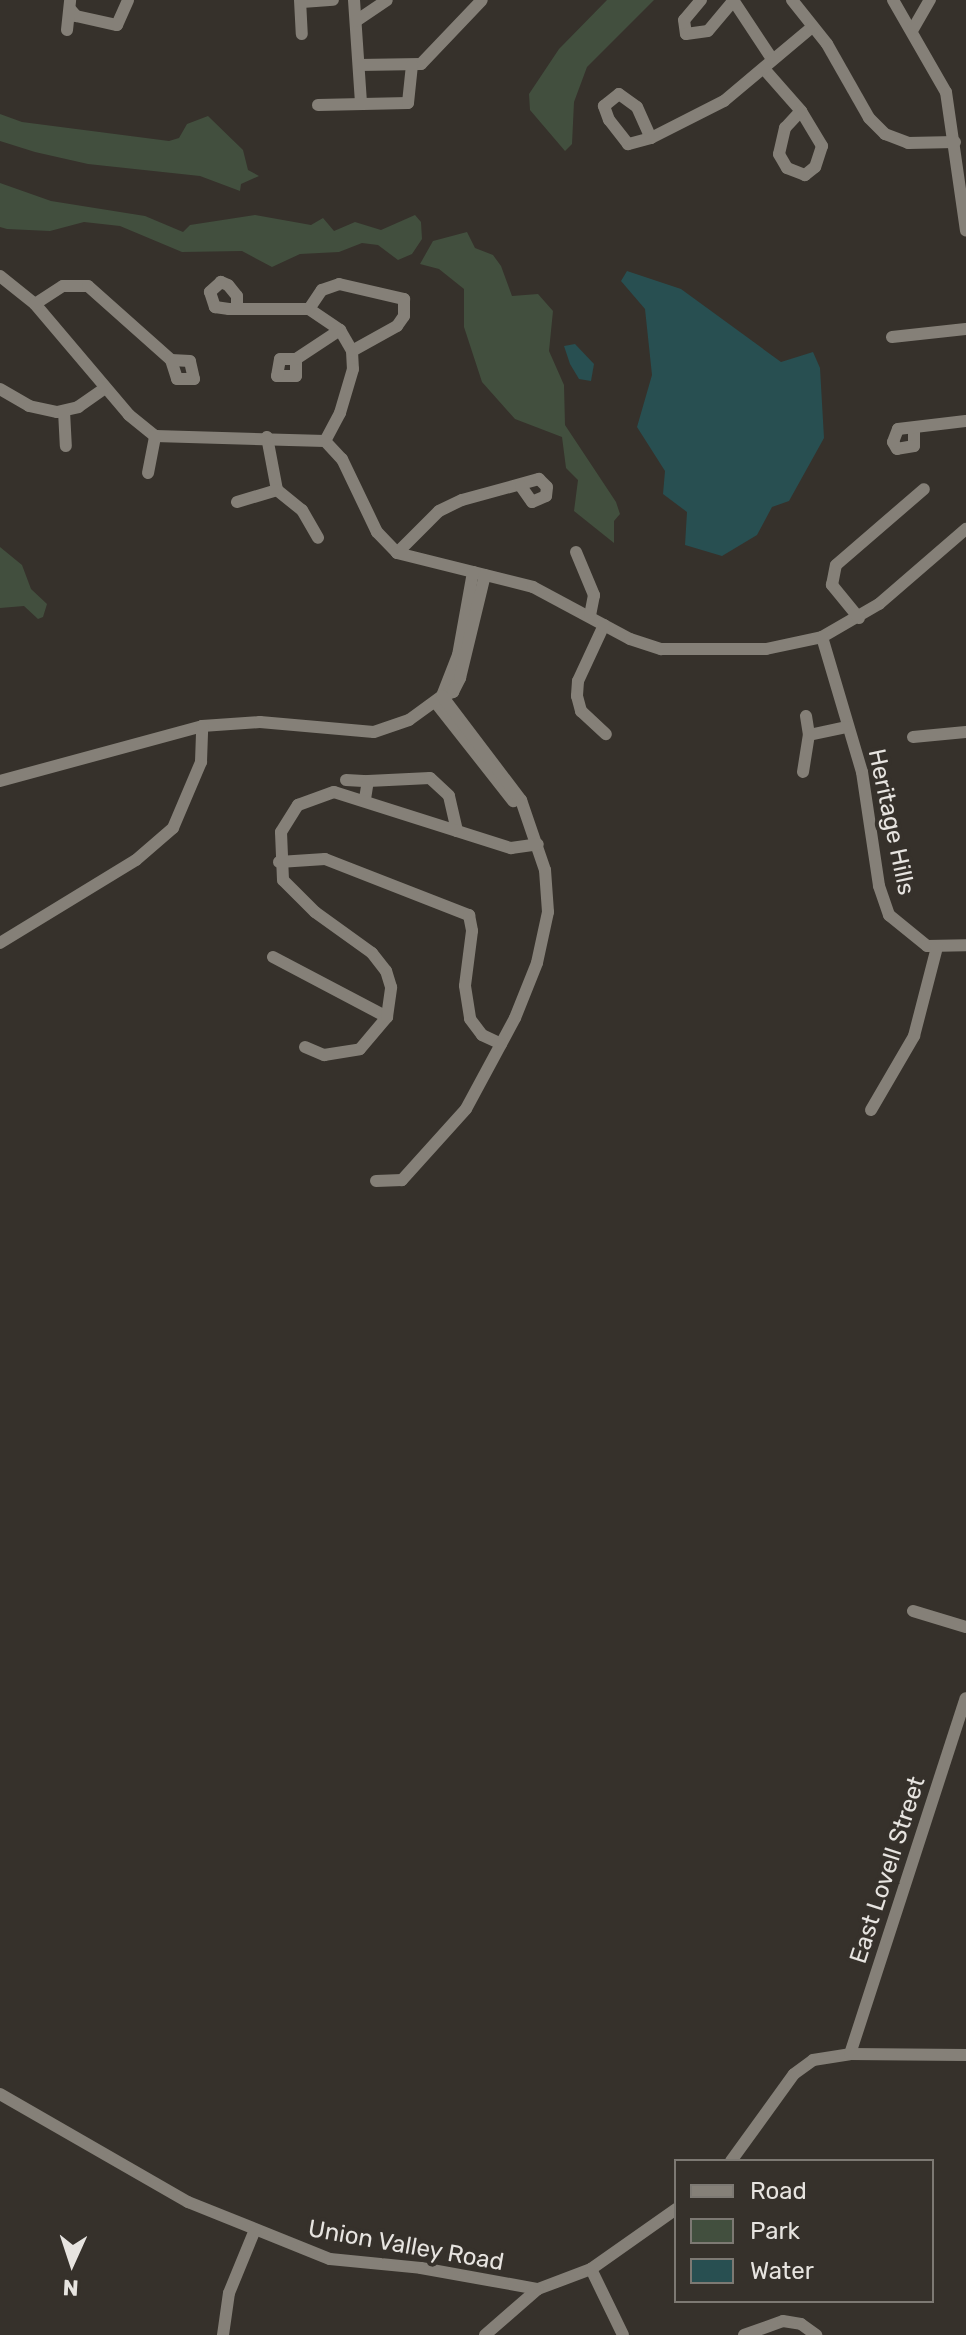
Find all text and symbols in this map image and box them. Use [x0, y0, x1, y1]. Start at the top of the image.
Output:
street label: Heritage Hills [861, 746, 921, 898]
street label: East Lovell Street [844, 1773, 932, 1967]
legend [674, 2159, 934, 2303]
text: Road [750, 2177, 807, 2205]
street label: Union Valley Road [305, 2214, 507, 2278]
text: Park [750, 2217, 800, 2245]
north arrow [32, 2223, 112, 2303]
text: Water [750, 2257, 814, 2285]
text: N [62, 2274, 79, 2301]

